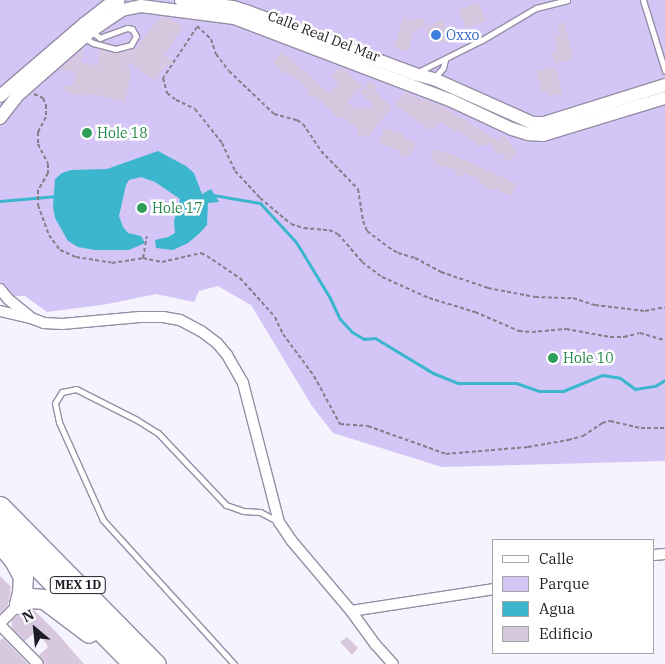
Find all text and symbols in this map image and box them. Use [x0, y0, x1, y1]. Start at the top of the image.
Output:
street label: Calle Real Del Mar [266, 7, 382, 65]
place label: Oxxo [446, 27, 479, 43]
marker: Oxxo [430, 29, 442, 41]
place label: Hole 18 [97, 125, 148, 141]
marker: Hole 18 [81, 127, 93, 139]
place label: Hole 17 [152, 200, 203, 216]
marker: Hole 17 [136, 202, 148, 214]
place label: Hole 10 [563, 350, 614, 366]
marker: Hole 10 [547, 352, 559, 364]
legend [492, 539, 655, 654]
text: Calle [539, 549, 574, 568]
text: Parque [539, 574, 589, 593]
road number: MEX 1D [49, 576, 107, 594]
text: Agua [539, 599, 575, 618]
north arrow [10, 604, 60, 654]
text: N [19, 605, 37, 626]
text: Edificio [539, 624, 593, 643]

